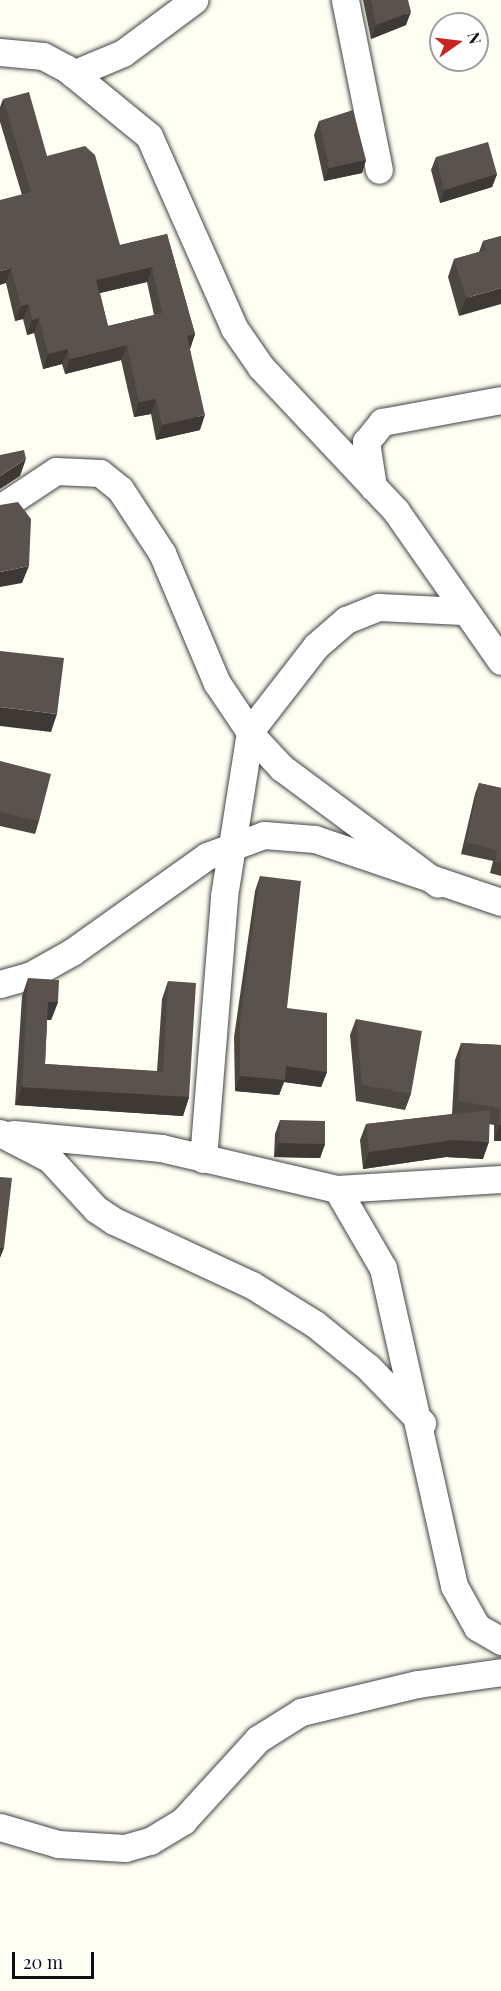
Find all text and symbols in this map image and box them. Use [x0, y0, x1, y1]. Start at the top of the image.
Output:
north arrow [429, 12, 489, 72]
text: N [463, 30, 487, 46]
scale bar [15, 1940, 98, 1978]
text: 20 m [23, 1950, 63, 1974]

